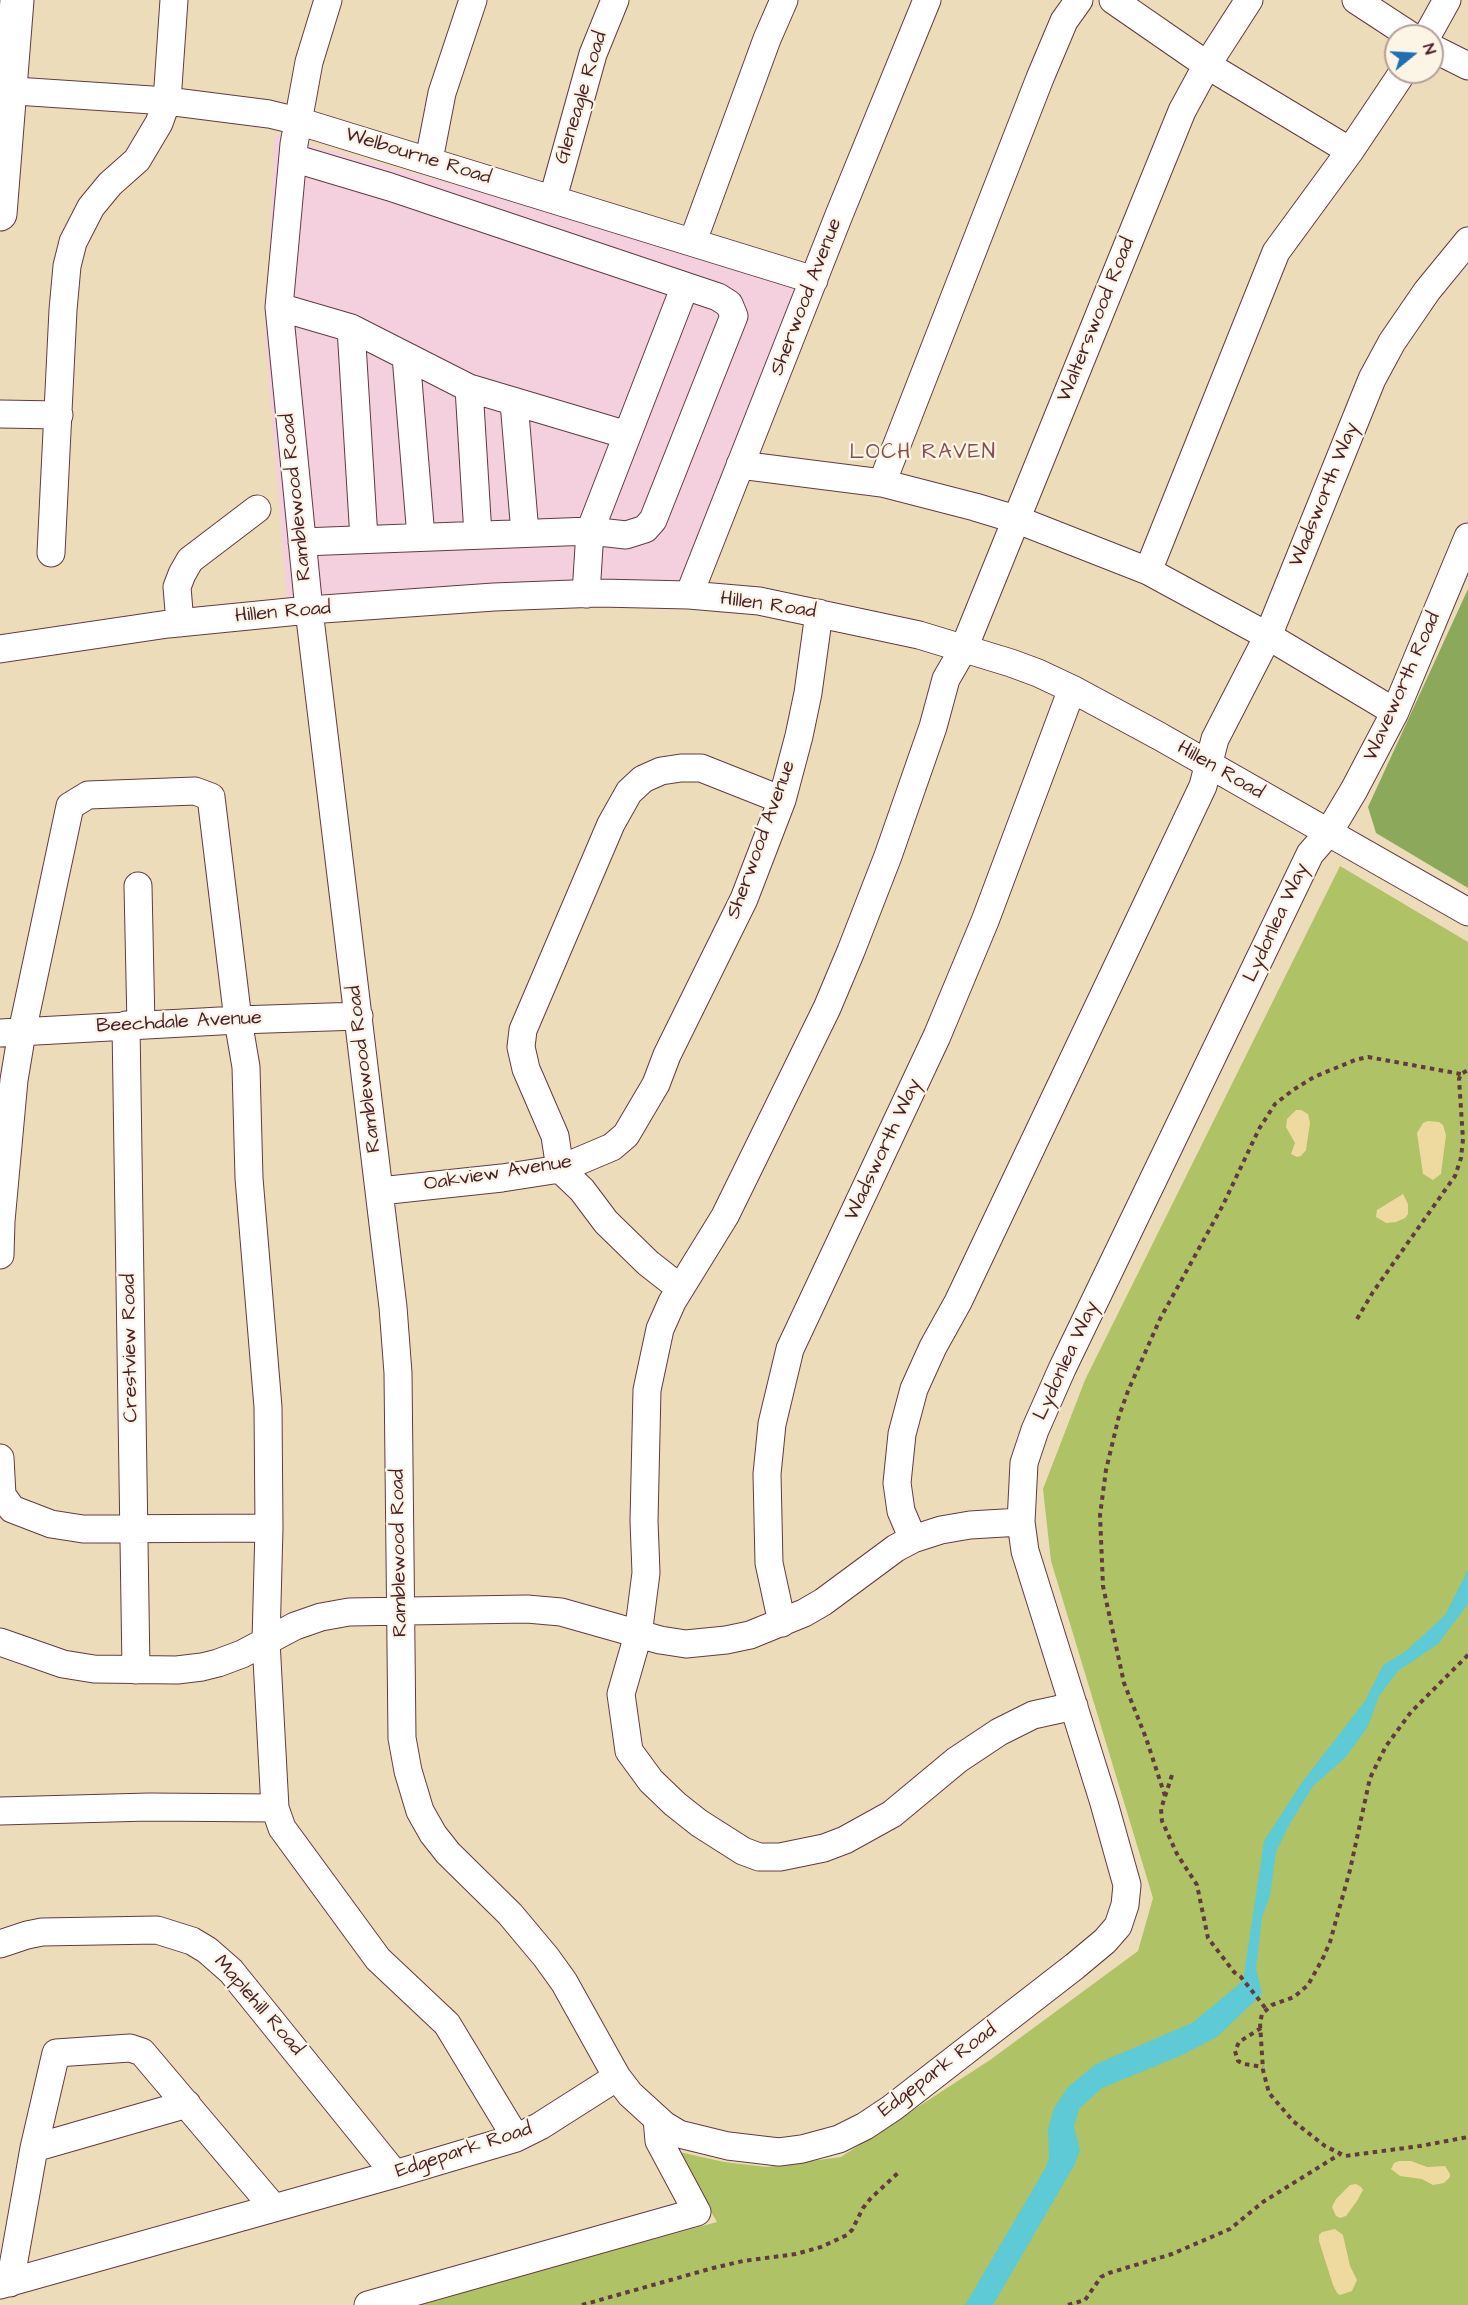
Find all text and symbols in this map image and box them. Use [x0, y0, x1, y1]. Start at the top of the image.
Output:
north arrow [1384, 24, 1444, 84]
street label: Gleneagle Road [550, 29, 614, 167]
text: N [1417, 41, 1441, 57]
street label: Welbourne Road [342, 123, 494, 191]
street label: Sherwood Avenue [766, 215, 848, 379]
street label: Walterswood Road [1053, 234, 1141, 406]
street label: Ramblewood Road [276, 412, 318, 582]
street label: Wadsworth Way [1285, 419, 1365, 571]
district label: LOCH RAVEN [850, 441, 996, 467]
street label: Hillen Road [719, 587, 817, 625]
street label: Hillen Road [234, 597, 332, 629]
street label: Waveworth Road [1359, 609, 1447, 765]
street label: Hillen Road [1172, 737, 1268, 805]
street label: Sherwood Avenue [722, 758, 802, 922]
street label: Lydonlea Way [1239, 860, 1315, 986]
street label: Ramblewood Road [343, 984, 387, 1154]
street label: Beechdale Avenue [96, 1007, 262, 1039]
street label: Wadsworth Way [841, 1075, 927, 1225]
street label: Oakview Avenue [422, 1150, 574, 1198]
street label: Crestview Road [118, 1274, 144, 1422]
street label: Lydonlea Way [1029, 1298, 1105, 1424]
street label: Ramblewood Road [387, 1469, 413, 1637]
street label: Maplehill Road [208, 1951, 308, 2061]
street label: Edgepark Road [874, 2019, 1002, 2123]
street label: Edgepark Road [393, 2118, 535, 2184]

